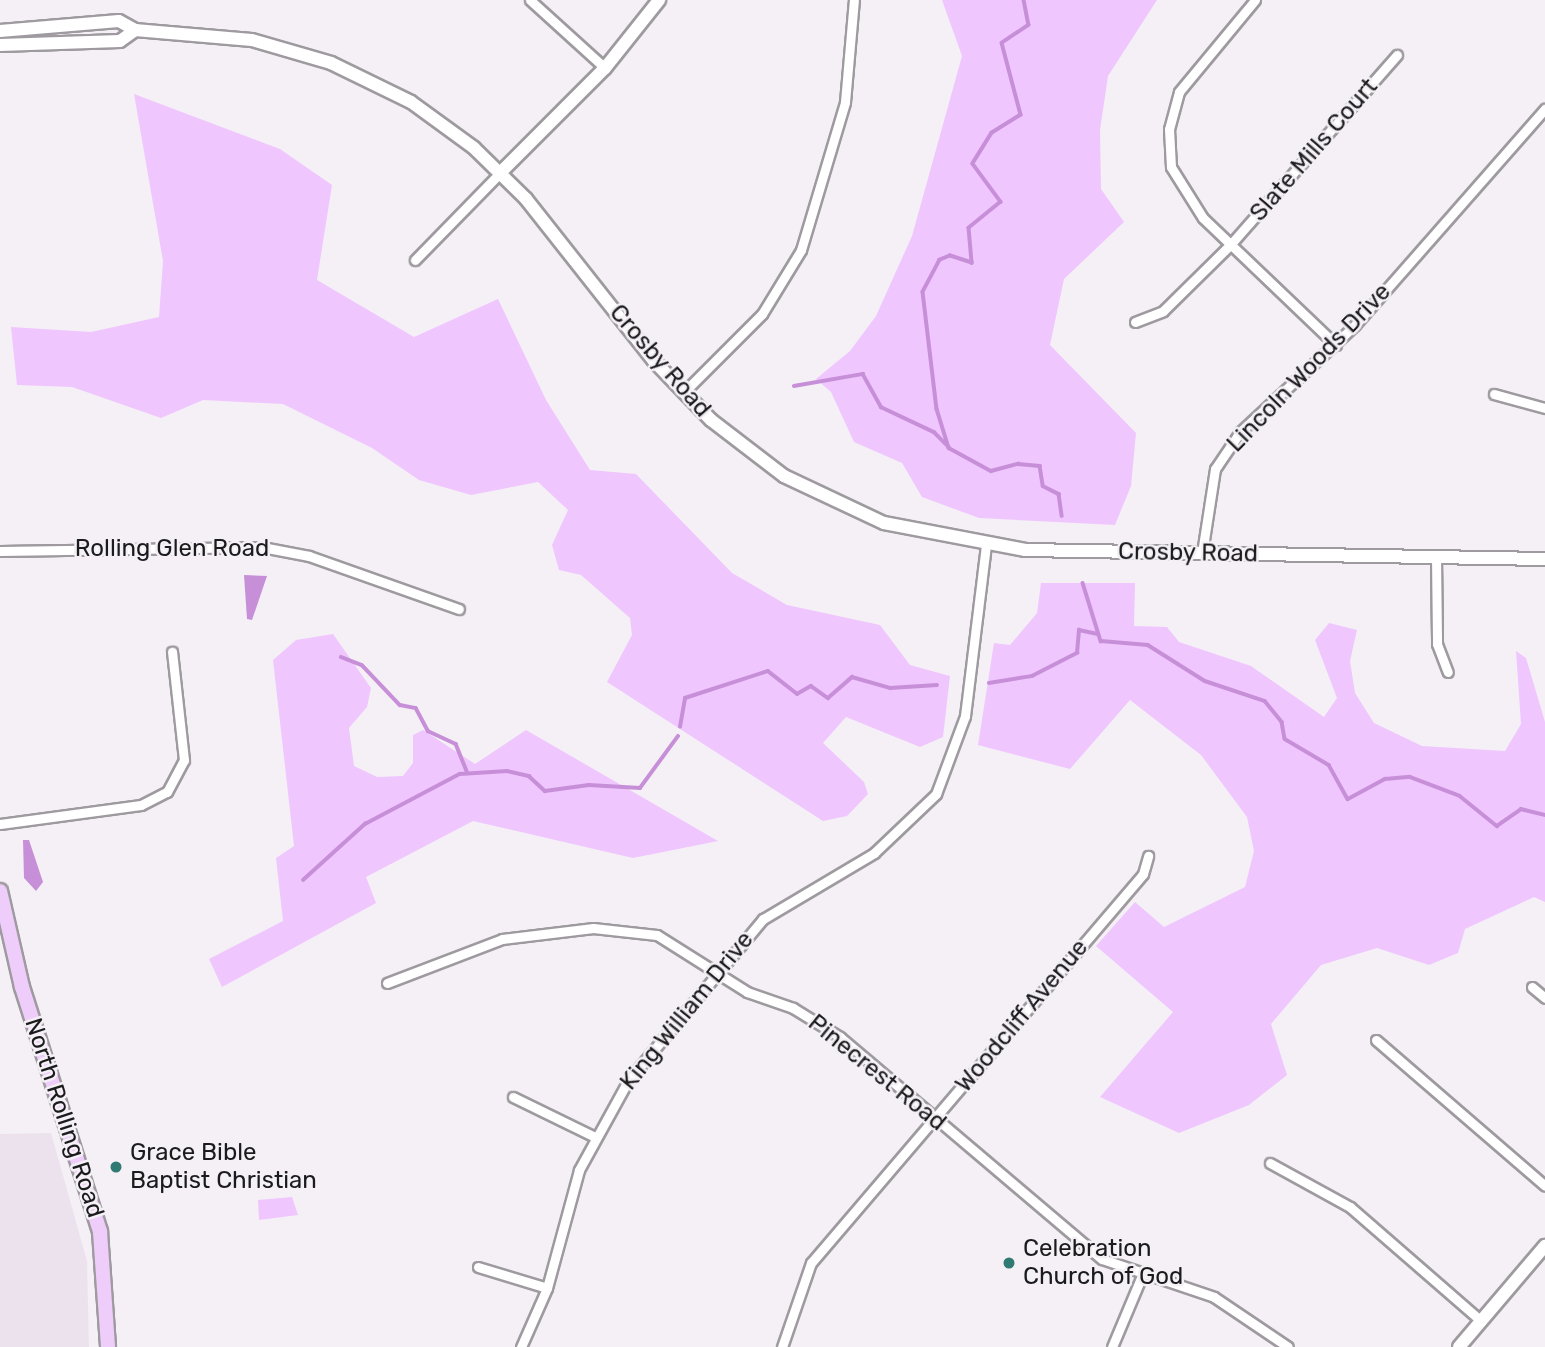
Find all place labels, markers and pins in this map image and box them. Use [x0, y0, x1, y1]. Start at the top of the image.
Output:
place label: Grace Bible Baptist Christian [130, 1139, 317, 1195]
marker: Grace Bible Baptist Christian [108, 1159, 124, 1175]
place label: Celebration Church of God [1023, 1235, 1184, 1291]
marker: Celebration Church of God [1001, 1255, 1017, 1271]

